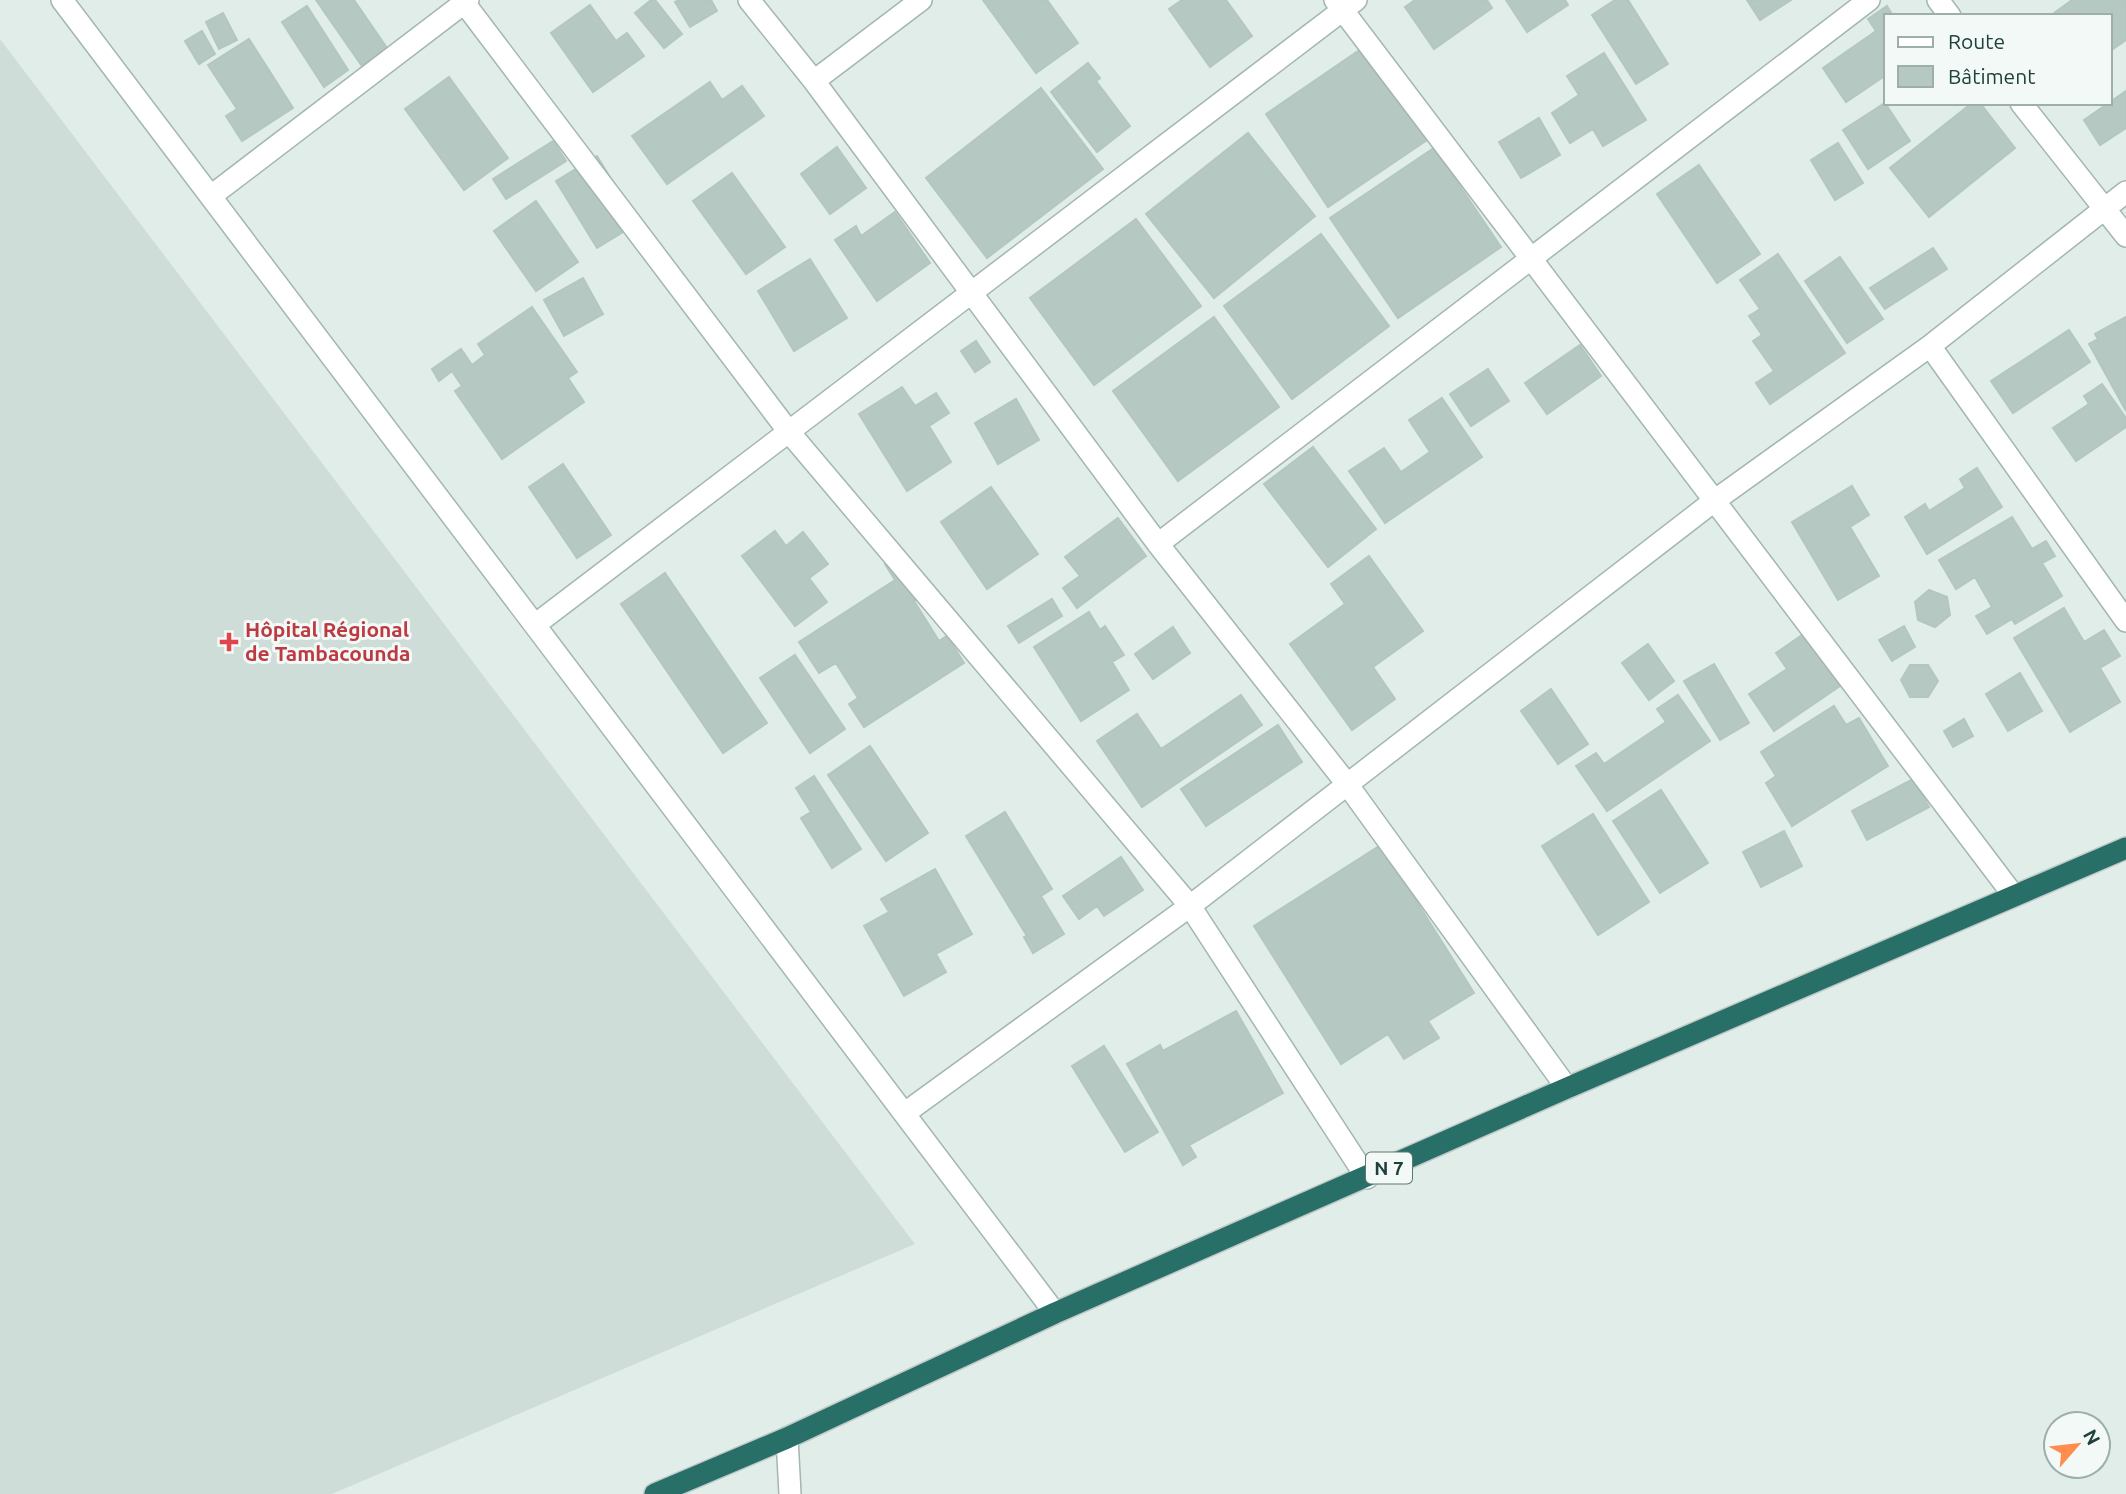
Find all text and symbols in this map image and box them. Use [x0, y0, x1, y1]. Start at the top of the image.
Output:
legend [1884, 14, 2112, 105]
text: Route [1948, 29, 2005, 53]
text: Bâtiment [1948, 64, 2035, 88]
place label: Hôpital Régional de Tambacounda [245, 617, 410, 665]
marker: Hôpital Régional de Tambacounda [219, 632, 239, 652]
road number: N 7 [1366, 1152, 1412, 1184]
north arrow [2042, 1410, 2112, 1480]
text: N [2079, 1426, 2105, 1448]

